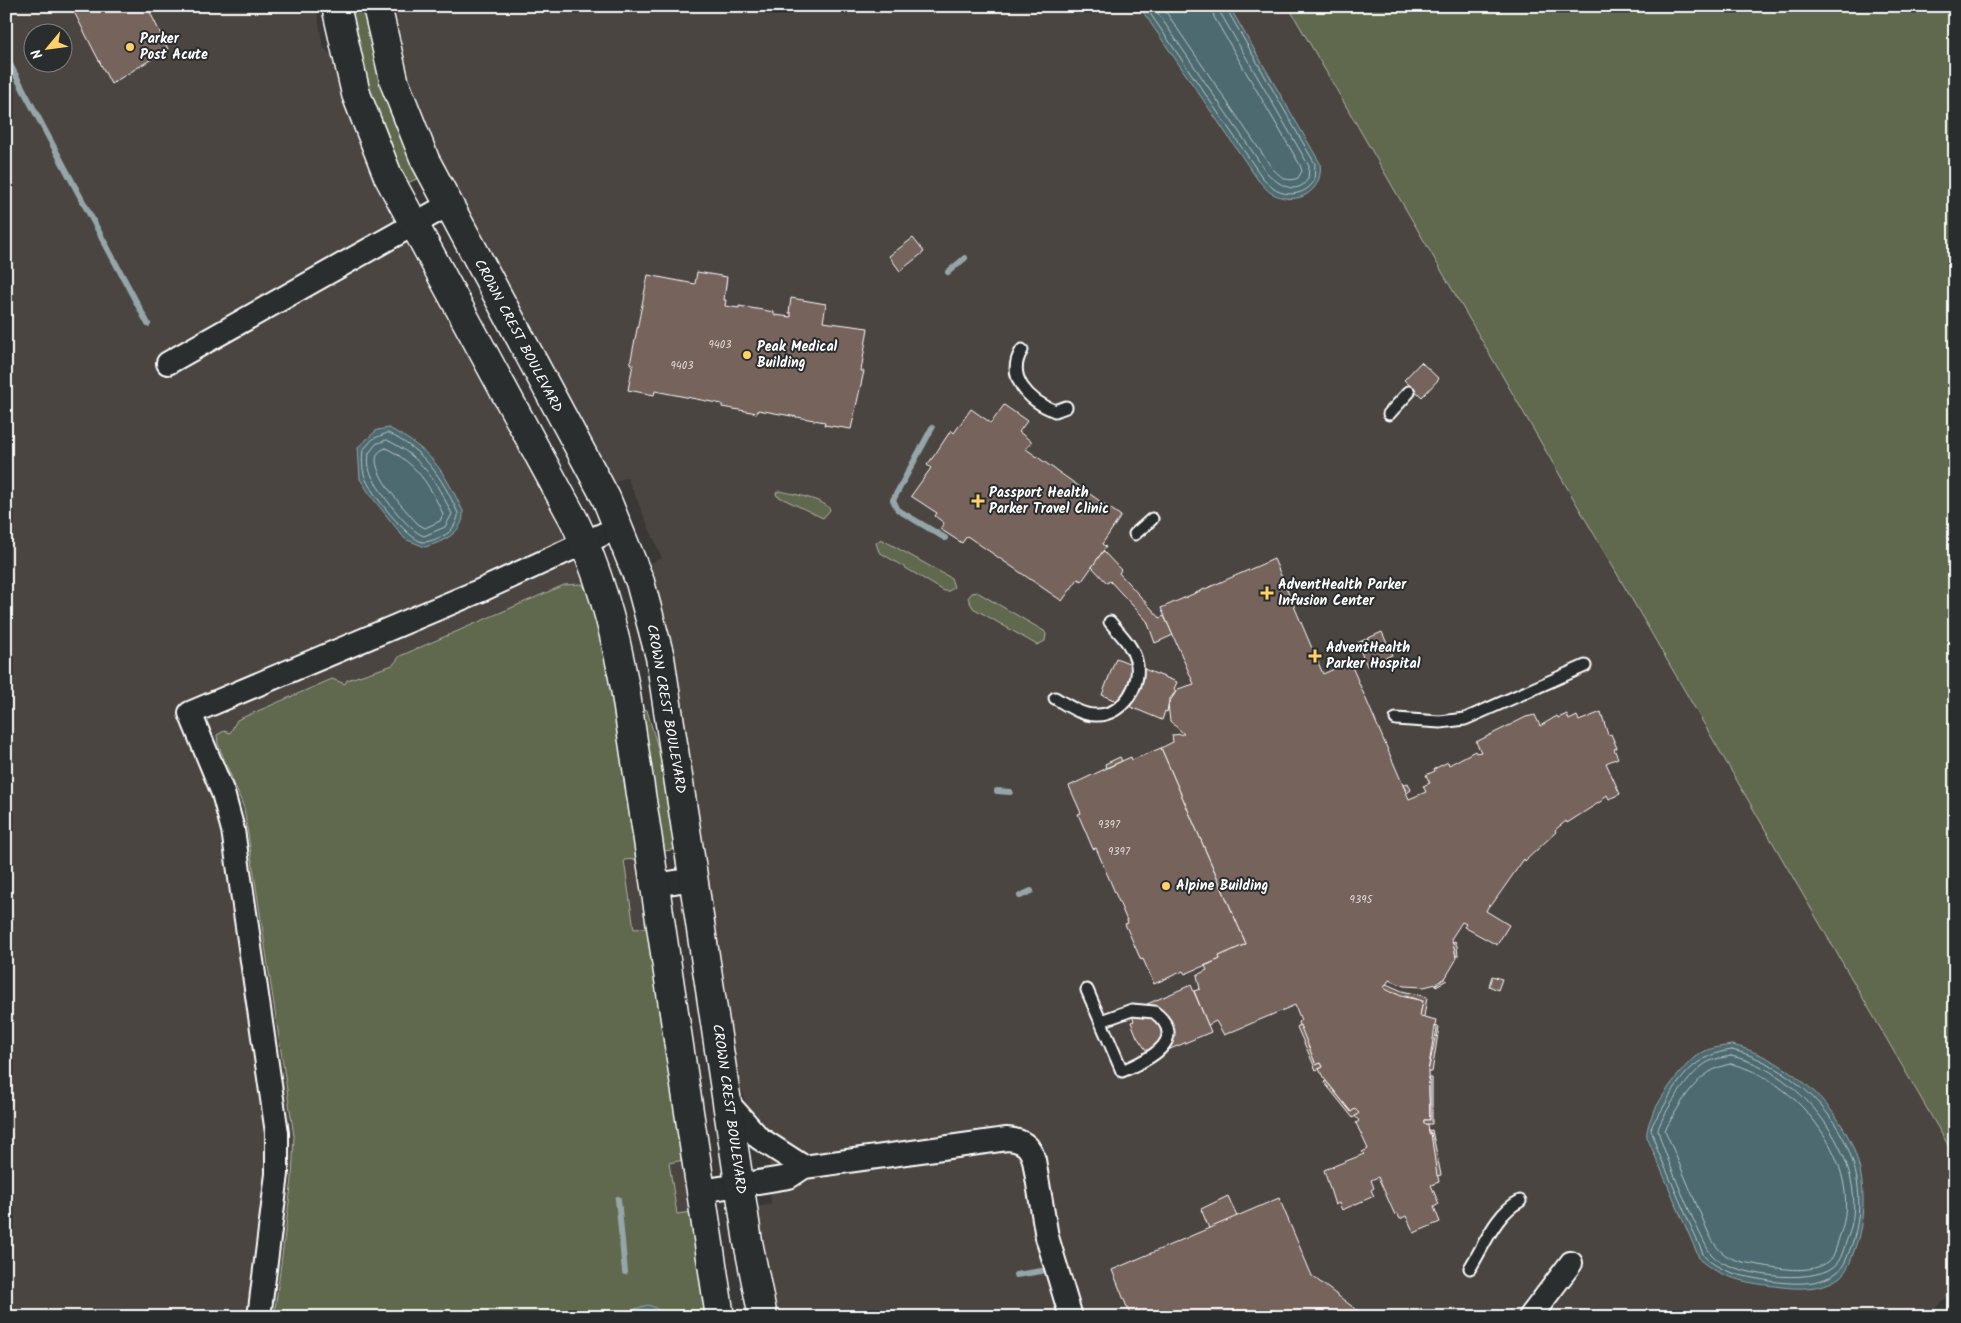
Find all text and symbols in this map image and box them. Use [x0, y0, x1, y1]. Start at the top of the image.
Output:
north arrow [22, 22, 72, 72]
place label: Parker Post Acute [140, 28, 208, 66]
marker: Parker Post Acute [124, 41, 136, 53]
text: N [26, 44, 49, 63]
street label: CROWN CREST BOULEVARD [468, 255, 568, 417]
house number: 9403 [708, 336, 732, 354]
place label: Peak Medical Building [757, 336, 838, 374]
marker: Peak Medical Building [741, 349, 753, 361]
house number: 9403 [670, 357, 694, 375]
place label: Passport Health Parker Travel Clinic [989, 482, 1109, 520]
marker: Passport Health Parker Travel Clinic [971, 494, 985, 508]
place label: AdventHealth Parker Infusion Center [1278, 574, 1407, 612]
marker: AdventHealth Parker Infusion Center [1260, 586, 1274, 600]
street label: CROWN CREST BOULEVARD [640, 623, 692, 795]
place label: AdventHealth Parker Hospital [1326, 637, 1421, 675]
marker: AdventHealth Parker Hospital [1308, 649, 1322, 663]
house number: 9397 [1098, 816, 1121, 834]
house number: 9397 [1108, 843, 1131, 861]
place label: Alpine Building [1176, 875, 1269, 897]
marker: Alpine Building [1160, 880, 1172, 892]
house number: 9395 [1350, 891, 1374, 909]
street label: CROWN CREST BOULEVARD [706, 1023, 752, 1195]

